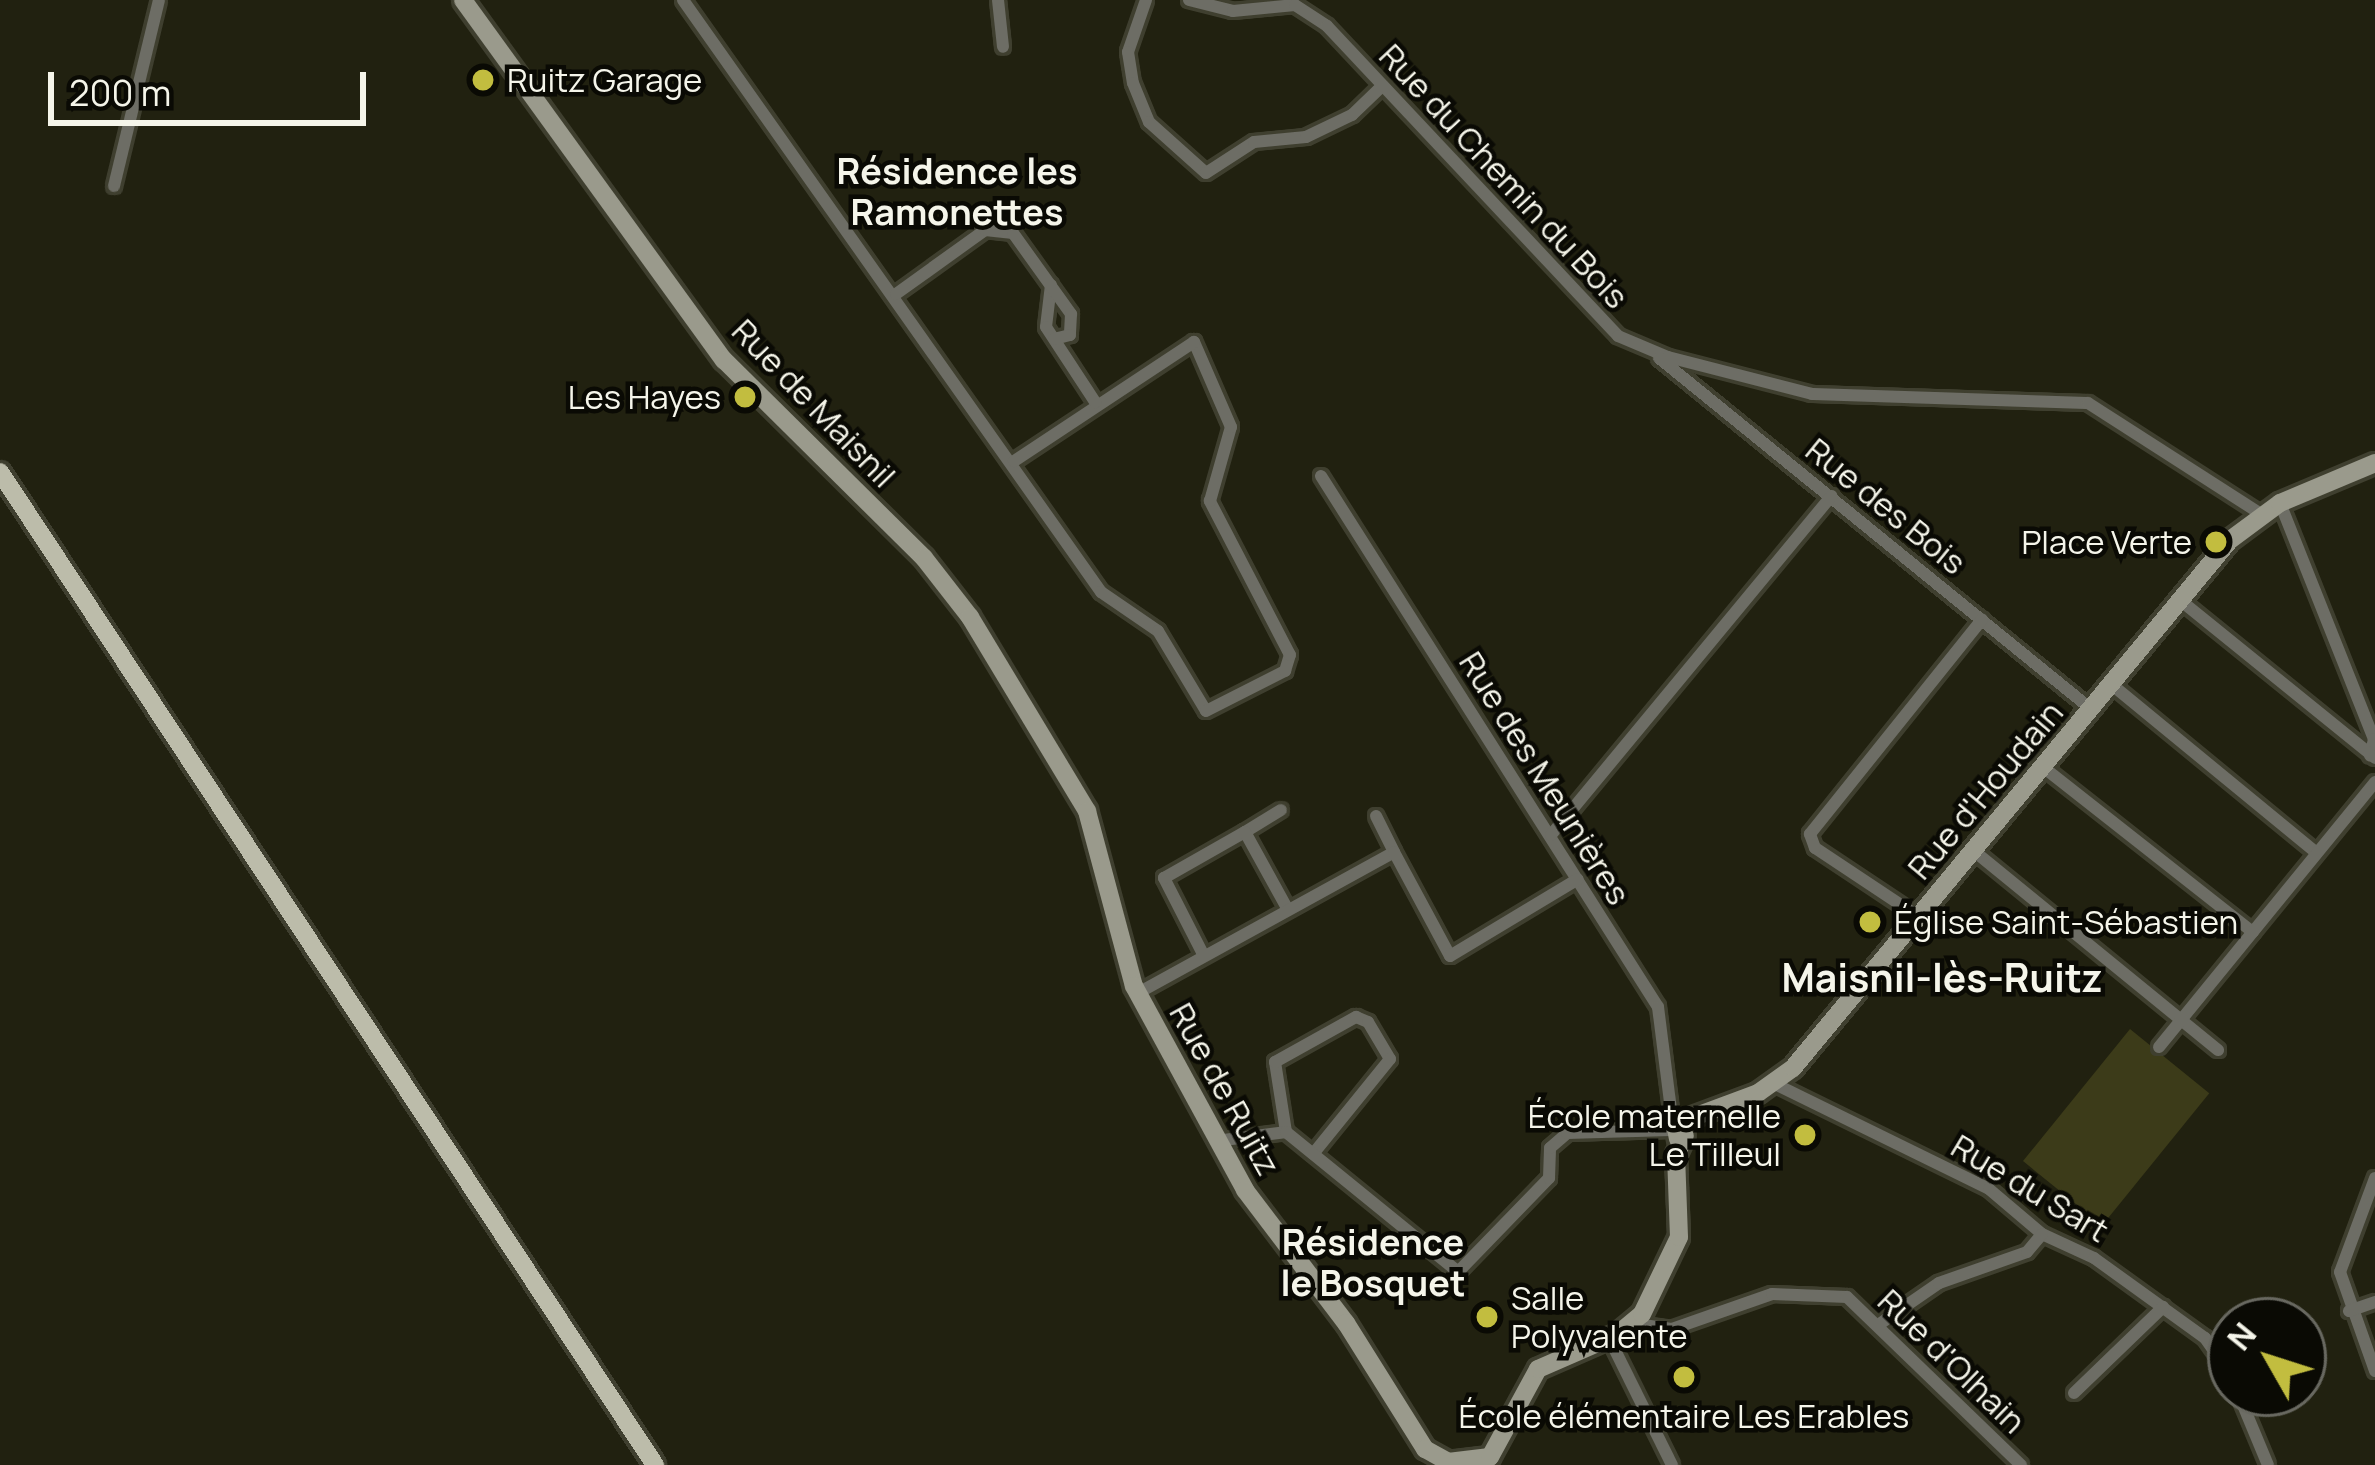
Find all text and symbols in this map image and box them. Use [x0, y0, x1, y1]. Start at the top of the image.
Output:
street label: Rue du Chemin du Bois [1371, 36, 1637, 316]
scale bar [54, 48, 372, 122]
place label: Ruitz Garage [507, 60, 702, 100]
marker: Ruitz Garage [470, 67, 496, 93]
text: 200 m [69, 68, 171, 117]
district label: Résidence les Ramonettes [837, 148, 1077, 233]
street label: Rue de Maisnil [724, 311, 904, 495]
place label: Les Hayes [568, 377, 721, 417]
marker: Les Hayes [732, 384, 758, 410]
street label: Rue des Bois [1798, 430, 1974, 582]
place label: Place Verte [2021, 522, 2192, 562]
marker: Place Verte [2203, 529, 2229, 555]
street label: Rue des Meunières [1451, 644, 1639, 912]
street label: Rue d'Houdain [1899, 693, 2071, 887]
place label: Église Saint-Sébastien [1894, 902, 2238, 942]
marker: Église Saint-Sébastien [1857, 909, 1883, 935]
district label: Maisnil-lès-Ruitz [1781, 954, 2103, 1000]
street label: Rue de Ruitz [1161, 996, 1289, 1182]
place label: École maternelle Le Tilleul [1528, 1096, 1781, 1174]
marker: École maternelle Le Tilleul [1792, 1122, 1818, 1148]
street label: Rue du Sart [1944, 1126, 2116, 1250]
district label: Résidence le Bosquet [1281, 1219, 1465, 1304]
place label: Salle Polyvalente [1511, 1278, 1688, 1356]
street label: Rue d'Olhain [1870, 1281, 2034, 1441]
north arrow [2207, 1297, 2327, 1417]
marker: Salle Polyvalente [1474, 1304, 1500, 1330]
text: N [2216, 1313, 2266, 1359]
marker: École élémentaire Les Erables [1671, 1364, 1697, 1390]
place label: École élémentaire Les Erables [1459, 1396, 1909, 1436]

